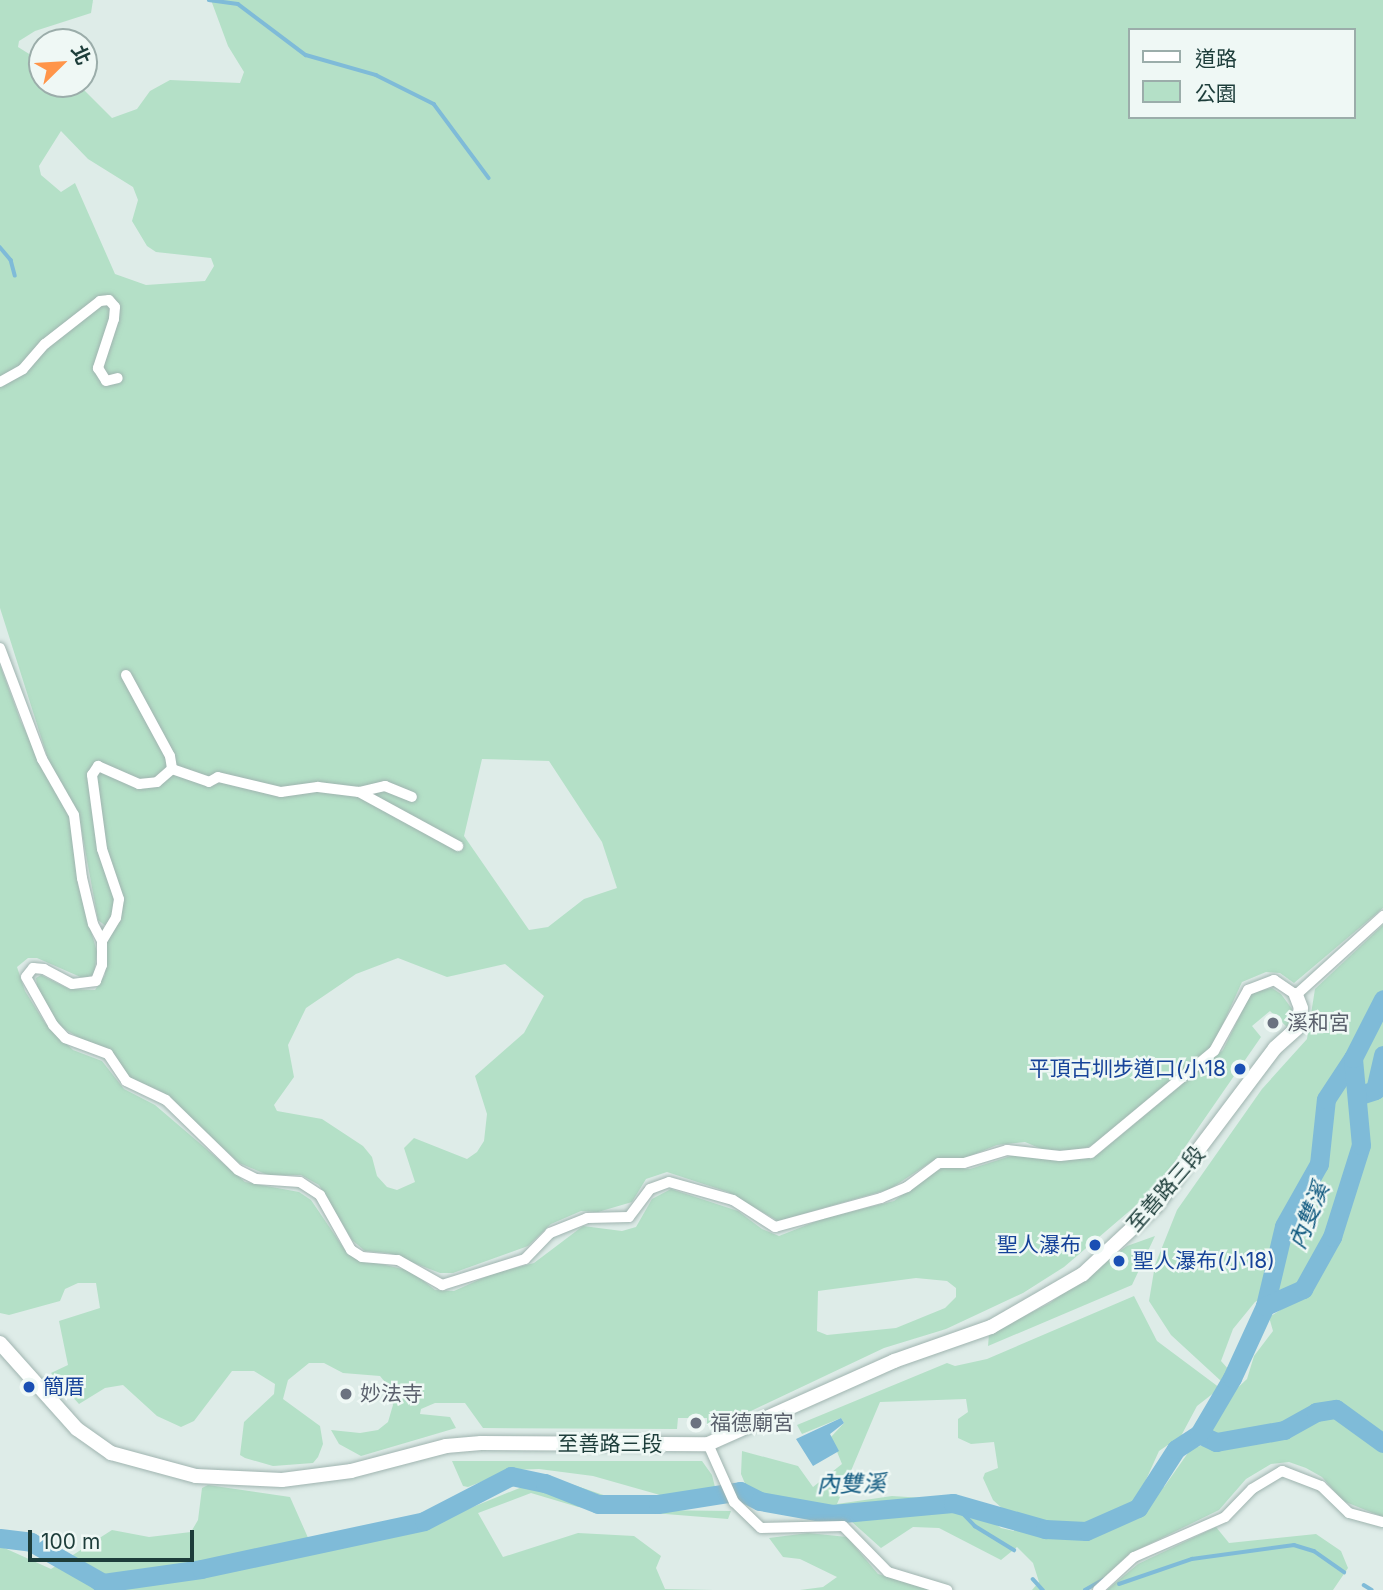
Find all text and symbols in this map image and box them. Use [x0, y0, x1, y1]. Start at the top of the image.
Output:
north arrow [28, 28, 98, 98]
legend [1128, 28, 1355, 119]
text: 北 [66, 42, 95, 68]
text: 道路 [1195, 46, 1237, 71]
text: 公園 [1195, 81, 1237, 106]
place label: 溪和宮 [1287, 1010, 1350, 1036]
marker: 溪和宮 [1265, 1015, 1281, 1031]
place label: 平頂古圳步道口(小18 [1029, 1056, 1226, 1082]
marker: 平頂古圳步道口(小18 [1232, 1061, 1248, 1077]
street label: 至善路三段 [1122, 1141, 1210, 1237]
water label: 內雙溪 [1283, 1179, 1335, 1253]
place label: 聖人瀑布 [997, 1232, 1081, 1258]
marker: 聖人瀑布 [1087, 1237, 1103, 1253]
place label: 聖人瀑布(小18) [1133, 1248, 1275, 1274]
marker: 聖人瀑布(小18) [1111, 1253, 1127, 1269]
place label: 簡厝 [43, 1374, 85, 1400]
marker: 簡厝 [21, 1379, 37, 1395]
place label: 妙法寺 [360, 1381, 423, 1407]
marker: 妙法寺 [338, 1386, 354, 1402]
place label: 福德廟宮 [710, 1410, 794, 1436]
marker: 福德廟宮 [688, 1415, 704, 1431]
street label: 至善路三段 [558, 1431, 662, 1457]
water label: 內雙溪 [816, 1470, 886, 1498]
scale bar [32, 1516, 198, 1560]
text: 100 m [41, 1529, 100, 1554]

